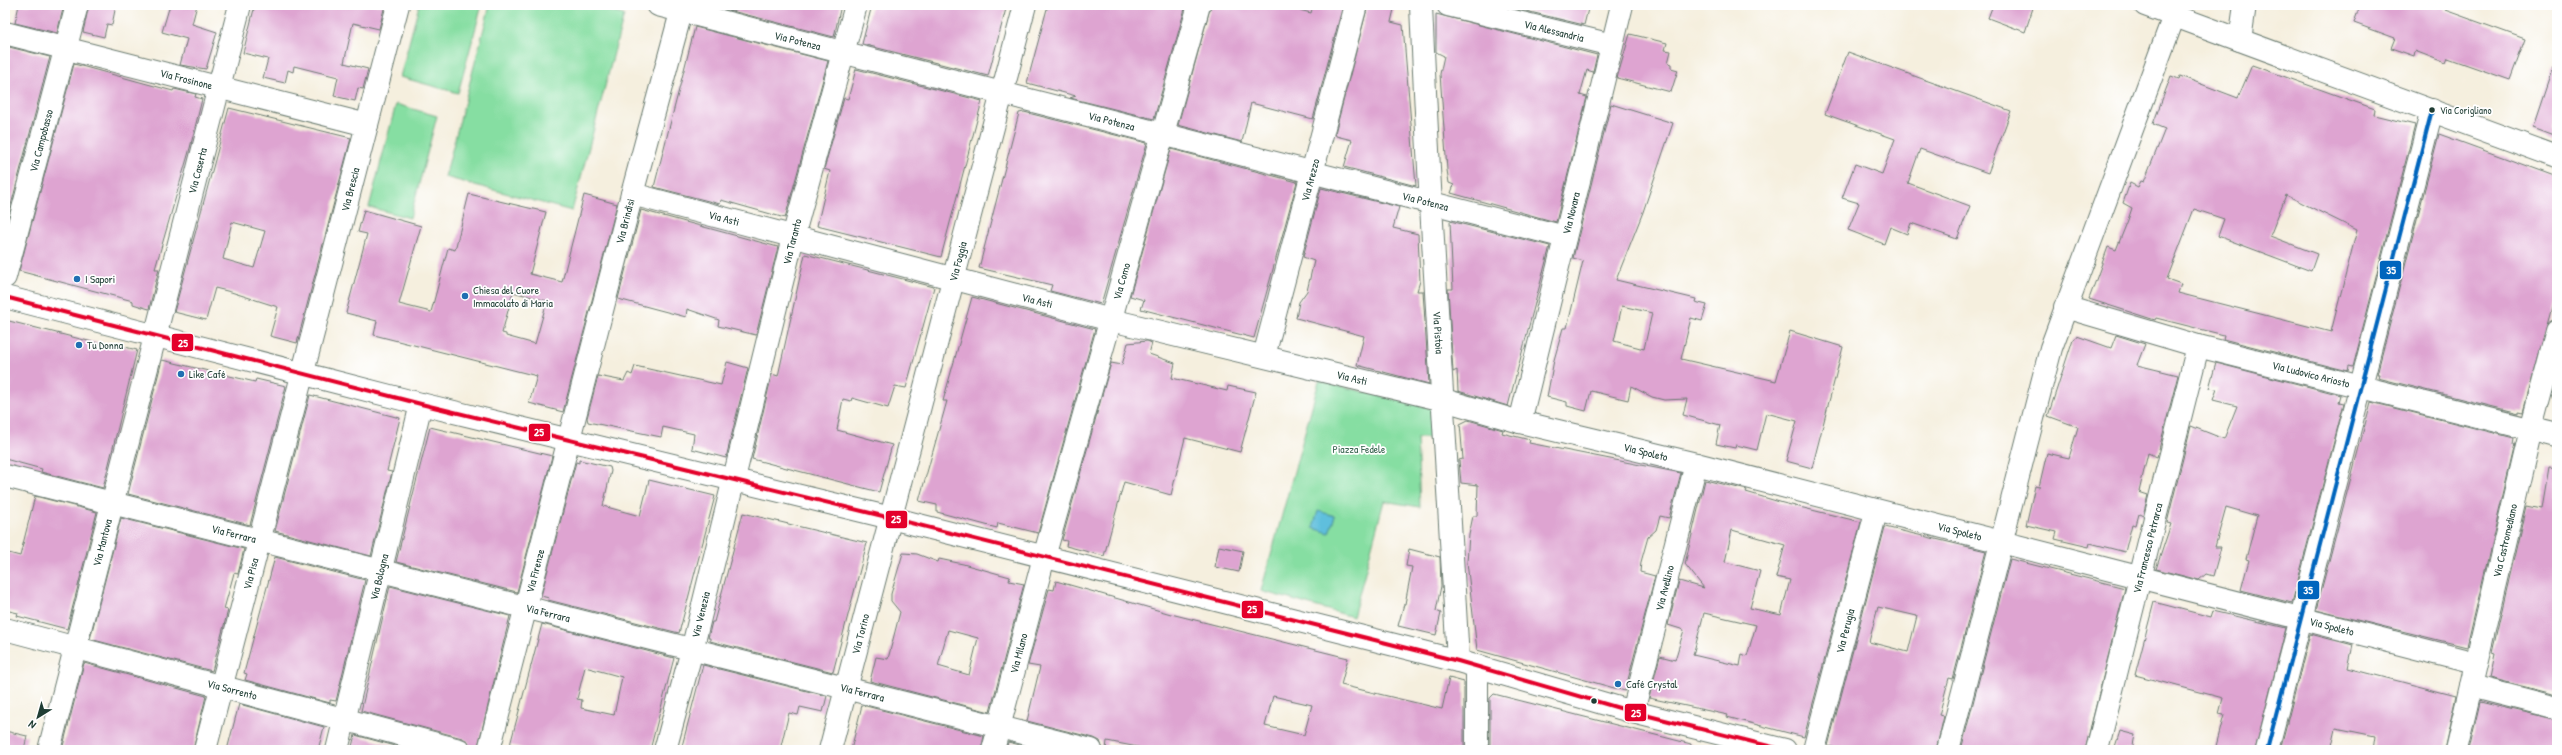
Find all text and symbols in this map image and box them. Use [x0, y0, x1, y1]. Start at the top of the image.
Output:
street label: Via Alessandria [1522, 17, 1586, 45]
street label: Via Potenza [773, 28, 823, 54]
street label: Via Frosinone [158, 66, 215, 93]
place label: Via Corigliano [2440, 104, 2492, 117]
marker: Via Corigliano [2427, 105, 2437, 115]
street label: Via Campobasso [26, 107, 56, 174]
street label: Via Potenza [1087, 108, 1137, 134]
street label: Via Caserta [185, 146, 210, 195]
street label: Via Arezzo [1298, 157, 1323, 203]
street label: Via Brescia [338, 165, 363, 213]
street label: Via Potenza [1401, 189, 1451, 214]
street label: Via Novara [1559, 190, 1583, 236]
street label: Via Brindisi [612, 197, 638, 245]
street label: Via Asti [707, 207, 741, 229]
street label: Via Taranto [780, 217, 805, 266]
street label: Via Foggia [946, 239, 970, 283]
line badge: 35 [2379, 260, 2402, 280]
street label: Via Como [1110, 261, 1133, 301]
text: 35 [2386, 263, 2396, 277]
place label: I Sapori [85, 272, 115, 286]
marker: I Sapori [72, 274, 82, 284]
place label: Chiesa del Cuore Immacolato di Maria [473, 283, 553, 310]
street label: Via Asti [1020, 290, 1054, 311]
marker: Chiesa del Cuore Immacolato di Maria [460, 291, 470, 301]
street label: Via Pistoia [1430, 311, 1447, 355]
line badge: 25 [171, 333, 194, 352]
text: 25 [178, 336, 188, 350]
place label: Tu Donna [87, 338, 124, 352]
marker: Tu Donna [74, 340, 84, 350]
street label: Via Ludovico Ariosto [2270, 358, 2352, 391]
place label: Like Café [189, 367, 226, 381]
street label: Via Asti [1335, 367, 1369, 388]
marker: Like Café [176, 369, 186, 379]
line badge: 25 [528, 423, 551, 442]
text: 25 [534, 425, 544, 439]
street label: Via Spoleto [1622, 440, 1670, 464]
park label: Piazza Fedele [1333, 442, 1386, 456]
street label: Via Francesco Petrarca [2129, 501, 2166, 595]
street label: Via Castromediano [2490, 502, 2520, 579]
line badge: 25 [885, 510, 908, 529]
text: 25 [891, 512, 901, 526]
street label: Via Mantova [89, 517, 115, 568]
street label: Via Spoleto [1936, 519, 1984, 544]
street label: Via Ferrara [210, 521, 258, 546]
street label: Via Firenze [523, 547, 548, 594]
street label: Via Bologna [367, 552, 392, 602]
street label: Via Pisa [240, 556, 262, 591]
street label: Via Avellino [1652, 563, 1677, 612]
line badge: 35 [2297, 580, 2320, 600]
text: 35 [2303, 583, 2313, 597]
street label: Via Venezia [688, 589, 713, 639]
line badge: 25 [1241, 600, 1264, 619]
street label: Via Ferrara [524, 601, 572, 626]
text: 25 [1247, 602, 1257, 616]
street label: Via Perugia [1832, 607, 1858, 655]
street label: Via Torino [848, 612, 873, 656]
street label: Via Spoleto [2308, 614, 2356, 639]
street label: Via Milano [1007, 631, 1031, 675]
street label: Via Sorrento [206, 676, 259, 703]
place label: Café Crystal [1626, 677, 1677, 691]
marker: Café Crystal [1613, 679, 1623, 689]
street label: Via Ferrara [838, 680, 887, 705]
unlabelled marker [1589, 696, 1599, 706]
north arrow [18, 697, 58, 737]
line badge: 25 [1624, 703, 1647, 722]
text: 25 [1631, 706, 1641, 720]
text: N [25, 718, 39, 732]

